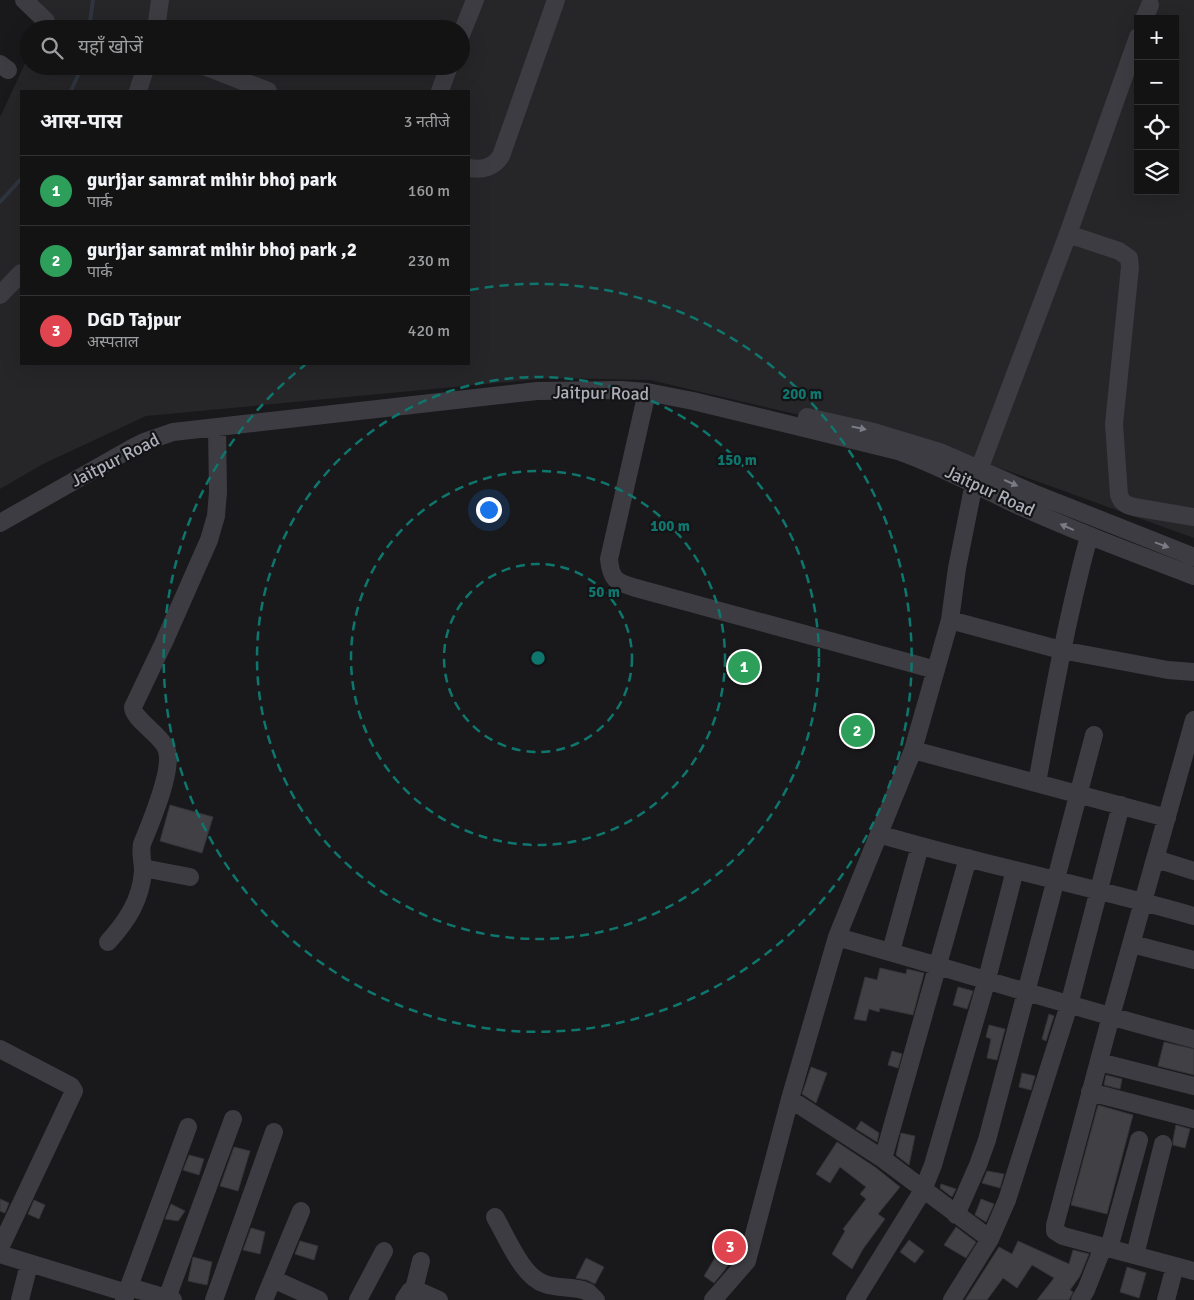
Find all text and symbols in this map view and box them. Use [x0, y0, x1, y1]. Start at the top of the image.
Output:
map controls [1134, 15, 1179, 195]
button: + [1134, 15, 1179, 60]
search box [20, 20, 470, 75]
icon: search [38, 34, 66, 62]
text: यहाँ खोजें [78, 35, 143, 59]
button: − [1134, 60, 1179, 105]
button: locate [1134, 105, 1179, 150]
text: आस-पास [40, 108, 122, 134]
text: 3 नतीजे [404, 112, 450, 132]
button: layers [1134, 150, 1179, 195]
text: gurjjar samrat mihir bhoj park [87, 168, 337, 192]
text: 1 [52, 181, 60, 201]
text: 160 m [408, 181, 450, 201]
text: पार्क [87, 192, 113, 212]
text: gurjjar samrat mihir bhoj park ,2 [87, 238, 357, 262]
text: 2 [52, 251, 60, 271]
text: 230 m [408, 251, 450, 271]
text: पार्क [87, 262, 113, 282]
text: DGD Tajpur [87, 308, 181, 332]
text: 3 [52, 321, 60, 341]
text: 420 m [408, 321, 450, 341]
text: अस्पताल [87, 332, 139, 352]
street label: Jaitpur Road [553, 381, 649, 405]
text: 200 m [782, 385, 822, 403]
one-way arrow [851, 424, 866, 432]
street label: Jaitpur Road [67, 428, 163, 492]
text: 150 m [717, 451, 757, 469]
street label: Jaitpur Road [942, 461, 1038, 521]
one-way arrow [1004, 480, 1018, 488]
your location [476, 497, 502, 523]
text: 100 m [650, 517, 690, 535]
one-way arrow [1060, 522, 1074, 530]
one-way arrow [1154, 542, 1169, 549]
text: 50 m [588, 583, 620, 601]
pin: 1 [728, 648, 760, 686]
centre of rings [529, 649, 547, 667]
pin: 2 [841, 712, 873, 750]
pin: 3 [714, 1228, 746, 1266]

